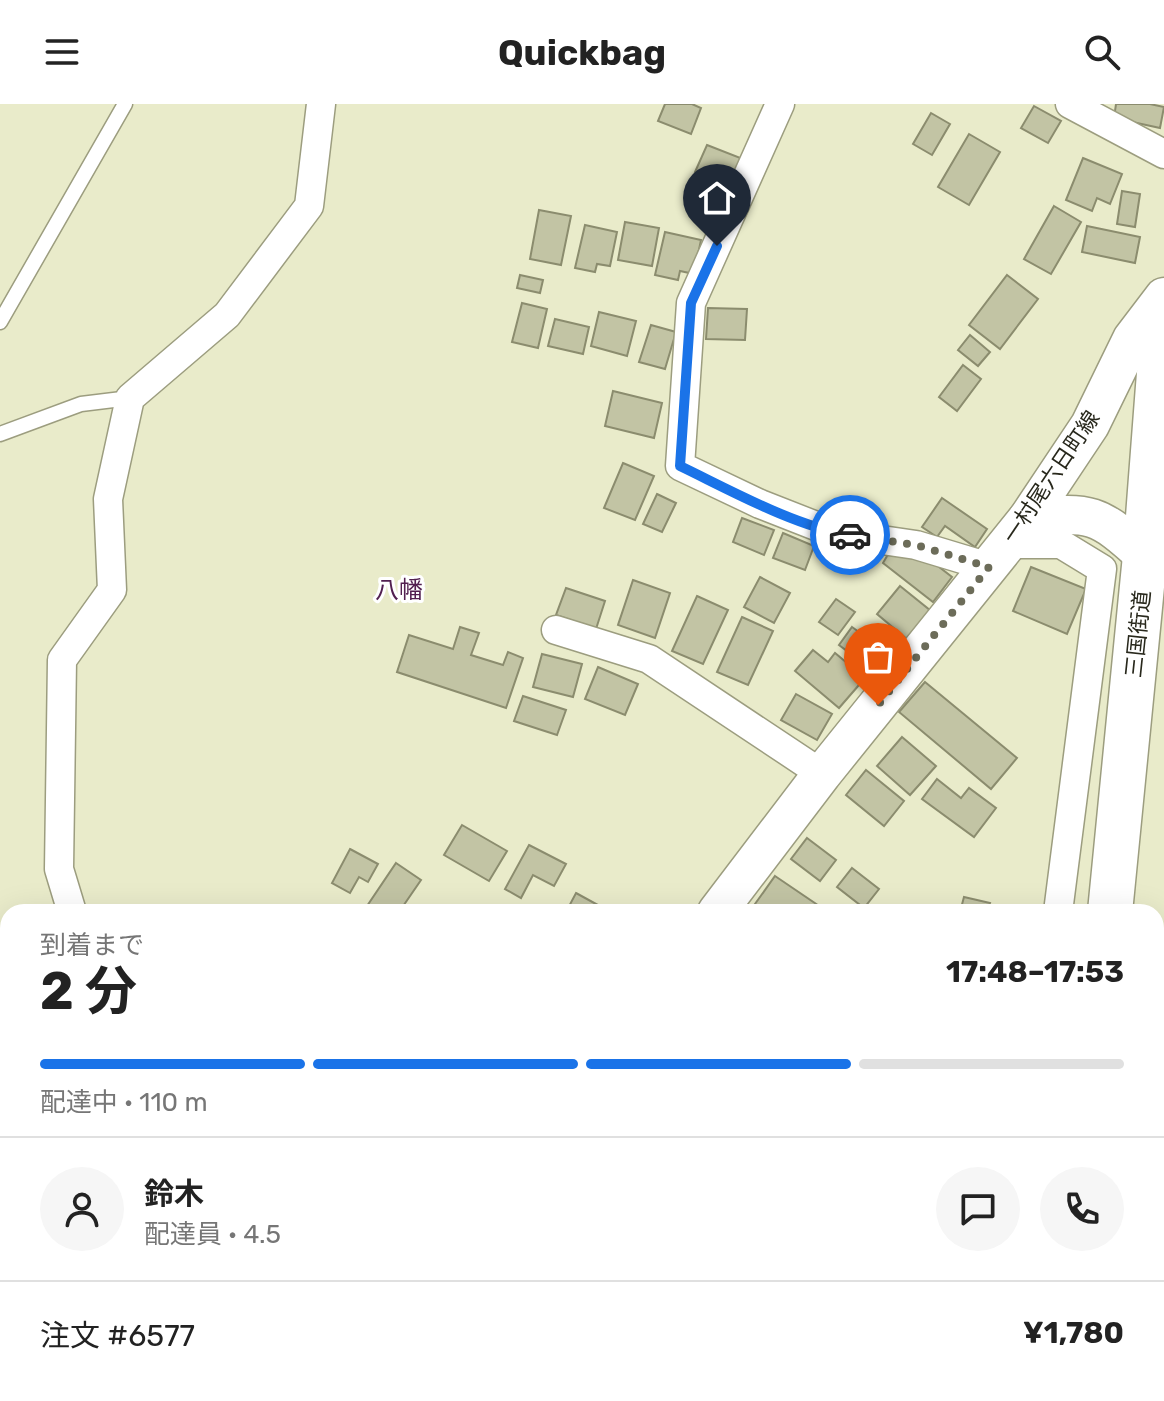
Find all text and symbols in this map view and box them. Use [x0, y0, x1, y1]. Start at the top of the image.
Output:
icon: menu [40, 30, 84, 74]
icon: search [1080, 30, 1124, 74]
text: Quickbag [498, 31, 666, 74]
pin [683, 164, 751, 246]
icon: home [695, 176, 739, 220]
street label: 一村尾六日町線 [997, 406, 1105, 548]
courier [810, 495, 890, 575]
icon: car [828, 513, 872, 557]
district label: 八幡 [375, 576, 423, 604]
street label: 三国街道 [1120, 589, 1156, 679]
pin [844, 623, 912, 705]
icon: bag [856, 635, 900, 679]
text: 到着まで [40, 930, 144, 961]
text: 17:48–17:53 [946, 954, 1124, 990]
text: 2 分 [40, 960, 137, 1022]
text: 配達中 · 110 m [40, 1087, 208, 1118]
button: person [40, 1167, 124, 1251]
button: chat [936, 1167, 1020, 1251]
button: phone [1040, 1167, 1124, 1251]
text: 鈴木 [144, 1176, 204, 1212]
text: 配達員 · 4.5 [144, 1219, 281, 1250]
text: ¥1,780 [1023, 1315, 1124, 1351]
text: 注文 #6577 [40, 1318, 195, 1354]

